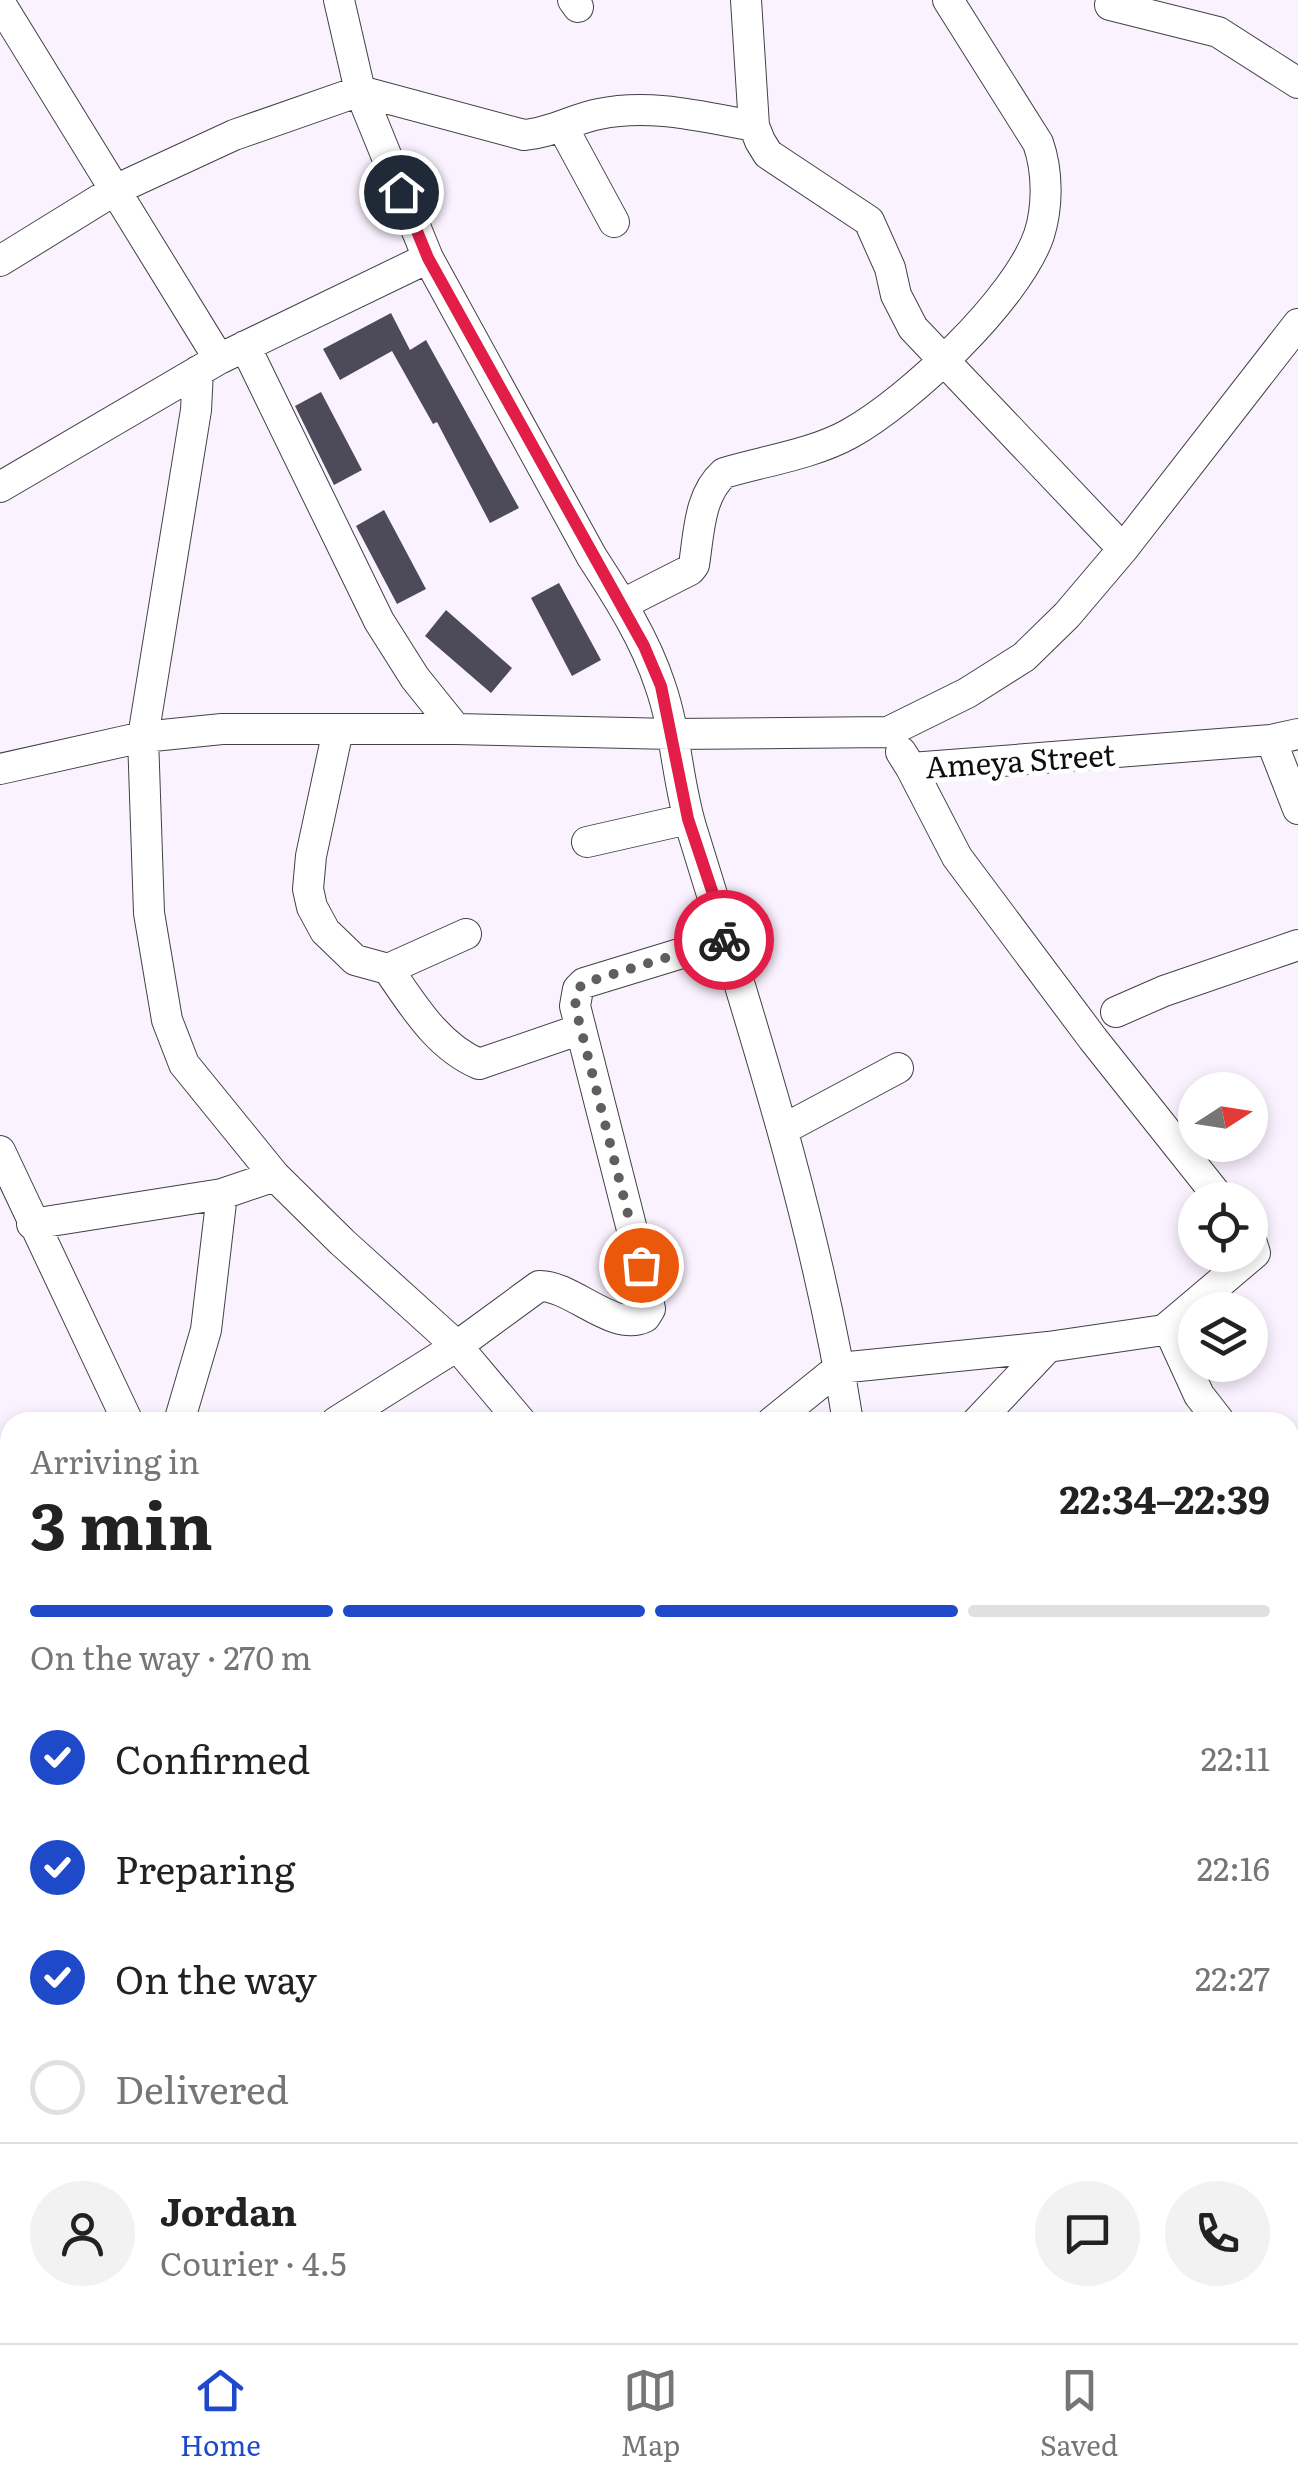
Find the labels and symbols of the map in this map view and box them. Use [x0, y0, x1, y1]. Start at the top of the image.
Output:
pin [359, 150, 444, 235]
street label: Ameya Street [924, 730, 1116, 788]
courier [674, 890, 774, 990]
north arrow [1178, 1072, 1268, 1162]
pin [599, 1223, 684, 1308]

